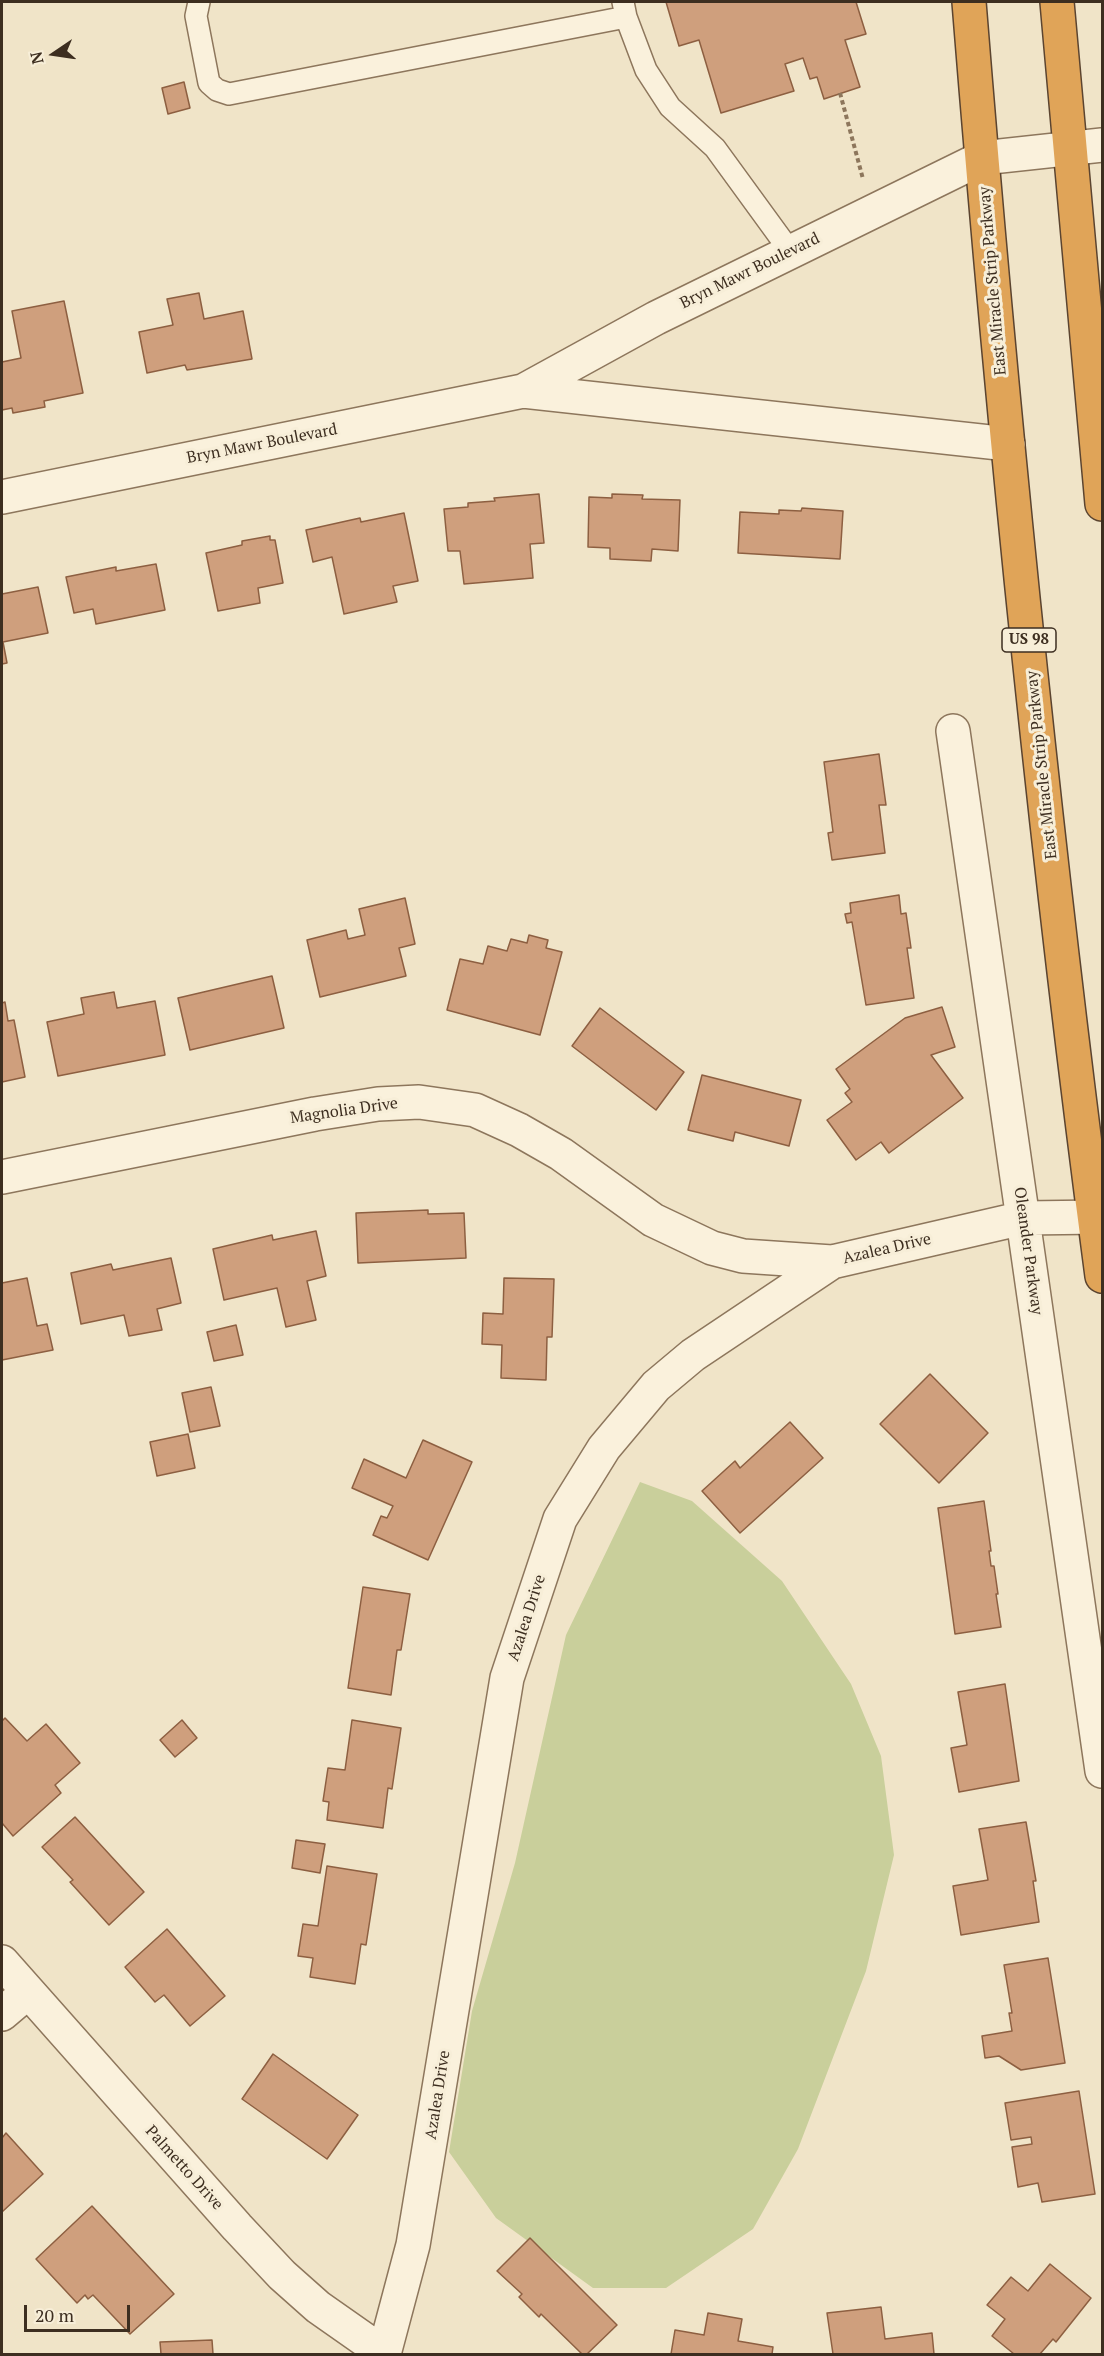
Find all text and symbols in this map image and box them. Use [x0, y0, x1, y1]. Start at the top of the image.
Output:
north arrow [24, 24, 84, 84]
text: N [24, 50, 49, 66]
street label: East Miracle Strip Parkway [975, 186, 1011, 376]
street label: Bryn Mawr Boulevard [677, 229, 823, 313]
street label: Bryn Mawr Boulevard [185, 420, 339, 468]
road number: US 98 [1002, 628, 1056, 652]
street label: East Miracle Strip Parkway [1023, 670, 1061, 860]
street label: Magnolia Drive [289, 1094, 399, 1128]
street label: Oleander Parkway [1010, 1186, 1046, 1316]
street label: Azalea Drive [841, 1230, 933, 1268]
street label: Azalea Drive [504, 1572, 550, 1664]
street label: Azalea Drive [421, 2049, 455, 2141]
street label: Palmetto Drive [141, 2122, 227, 2214]
scale bar [27, 2293, 134, 2331]
text: 20 m [35, 2303, 74, 2327]

